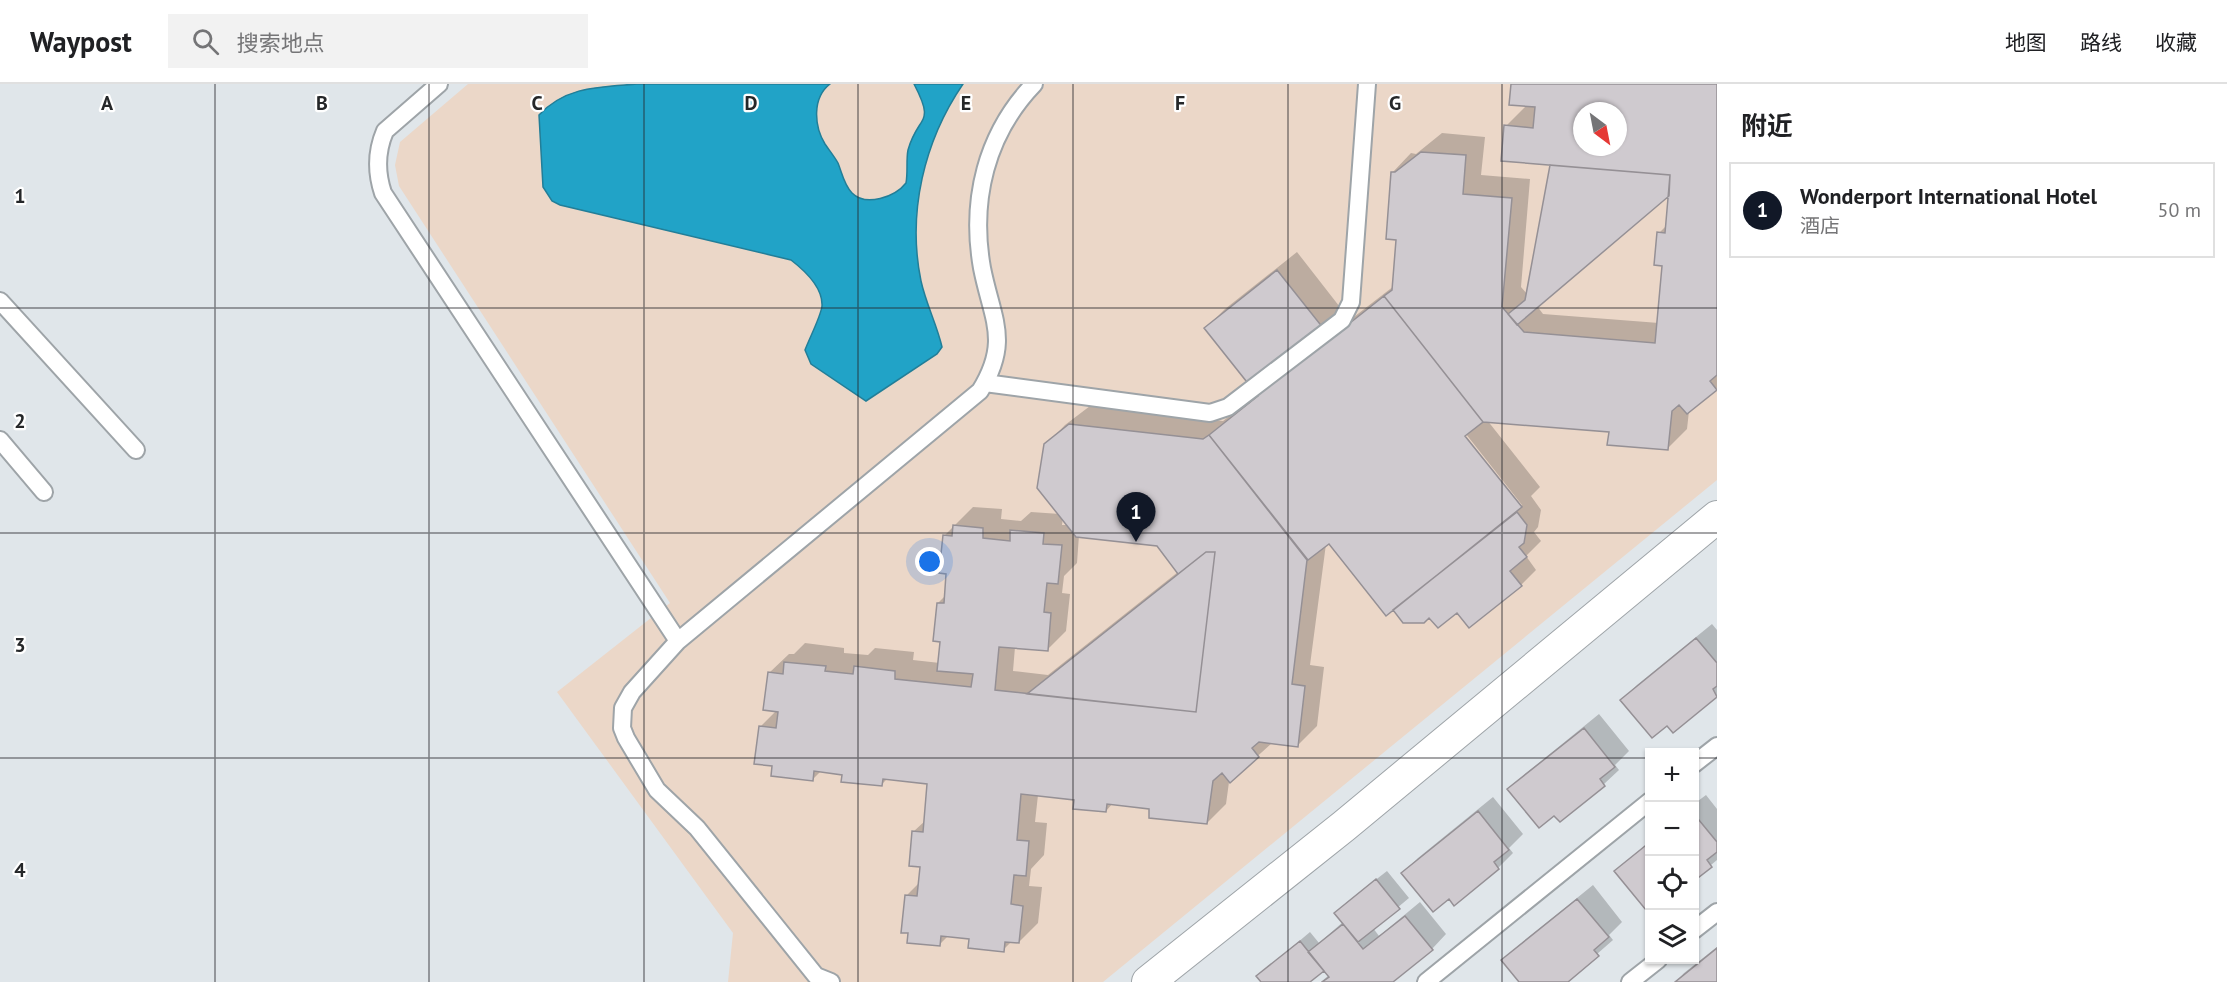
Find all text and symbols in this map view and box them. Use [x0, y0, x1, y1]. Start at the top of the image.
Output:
search box [168, 14, 588, 68]
text: Waypost [30, 23, 132, 60]
icon: search [189, 25, 222, 58]
text: 搜索地点 [237, 29, 325, 57]
text: 地图 [2005, 29, 2047, 56]
text: 路线 [2080, 29, 2122, 56]
text: 收藏 [2155, 29, 2197, 56]
text: A [101, 90, 114, 116]
text: B [316, 90, 328, 116]
text: C [531, 90, 543, 116]
text: D [745, 90, 758, 116]
text: E [961, 90, 971, 116]
text: F [1175, 90, 1185, 116]
text: G [1389, 90, 1401, 116]
north arrow [1573, 102, 1627, 156]
text: 附近 [1741, 109, 1793, 142]
text: Wonderport International Hotel [1800, 182, 2097, 210]
text: 1 [14, 183, 26, 209]
text: 1 [1757, 197, 1768, 223]
text: 50 m [2158, 197, 2201, 223]
text: 酒店 [1800, 213, 1840, 239]
text: 2 [14, 408, 26, 434]
pin: 1 [1116, 492, 1156, 542]
your location [915, 547, 944, 576]
text: 3 [14, 632, 26, 658]
map controls [1645, 748, 1699, 964]
button: + [1645, 748, 1699, 802]
button: − [1645, 802, 1699, 856]
button: locate [1645, 856, 1699, 910]
text: 4 [14, 857, 26, 883]
button: layers [1645, 910, 1699, 964]

